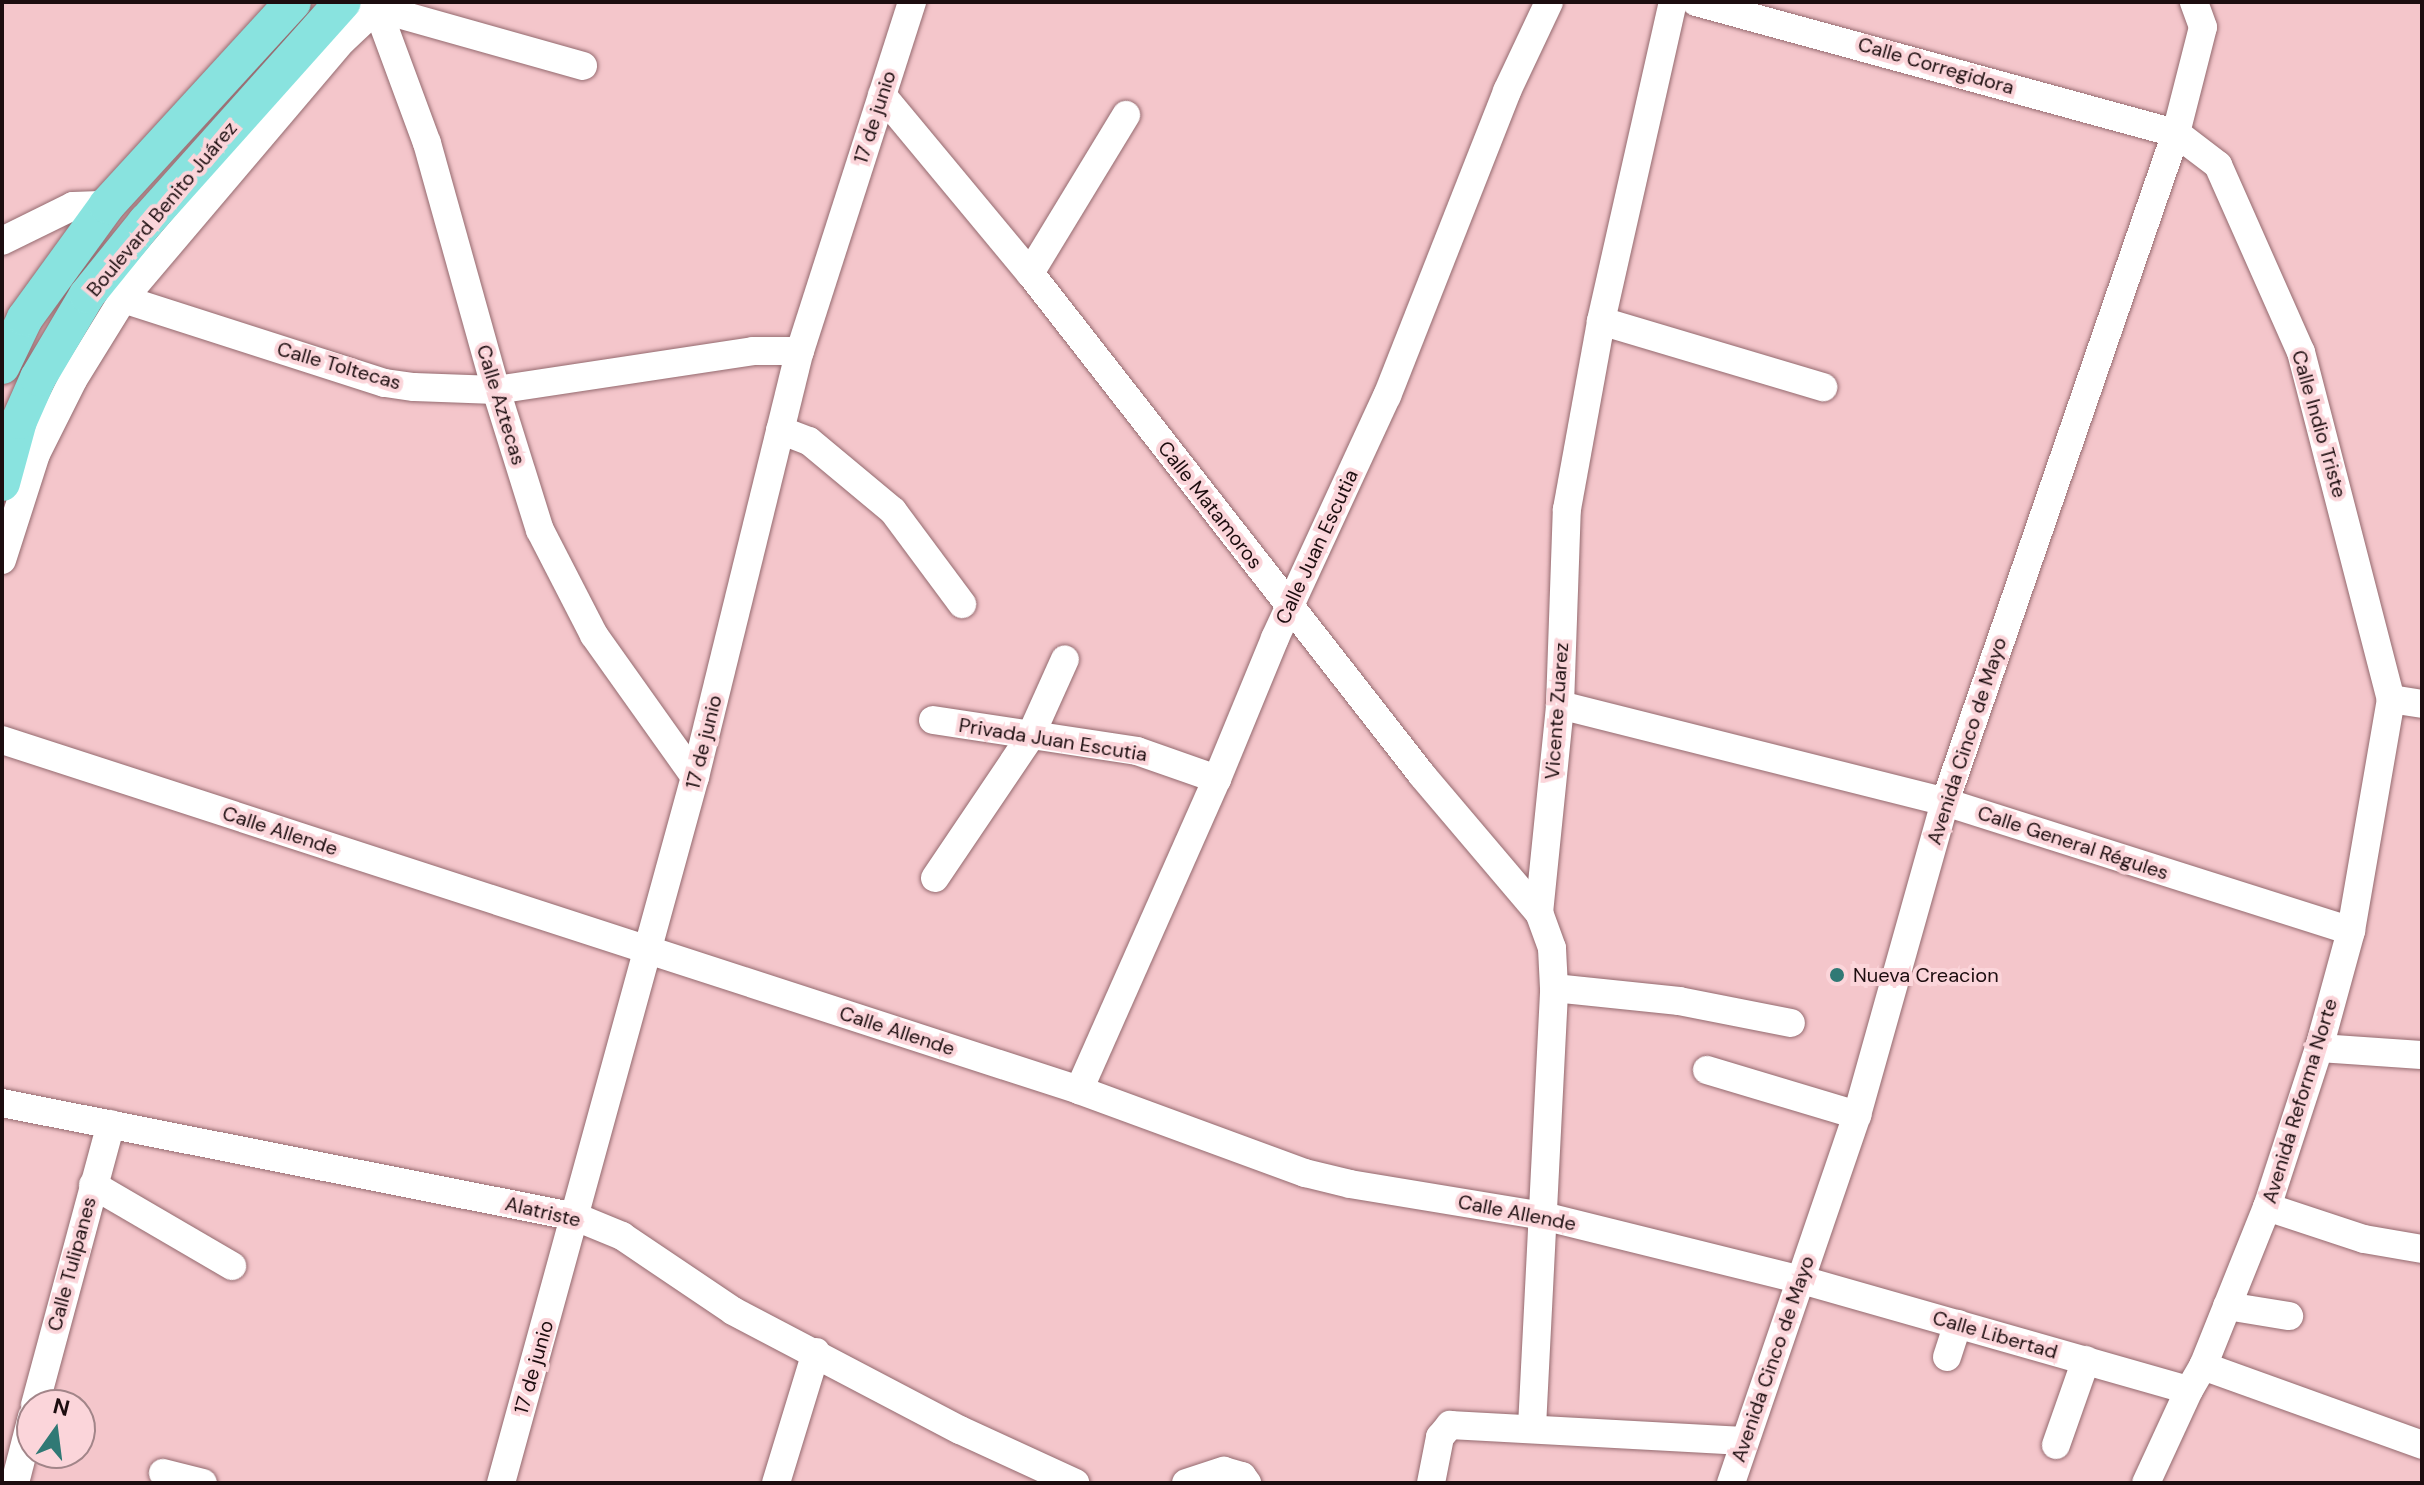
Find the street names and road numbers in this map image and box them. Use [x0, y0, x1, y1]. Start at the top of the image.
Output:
street label: Calle Corregidora [1855, 32, 2017, 100]
street label: 17 de junio [849, 68, 901, 166]
street label: Boulevard Benito Juárez [82, 117, 242, 301]
street label: Calle Toltecas [274, 337, 404, 395]
street label: Calle Aztecas [471, 342, 531, 468]
street label: Calle Indio Triste [2286, 347, 2352, 501]
street label: Calle Matamoros [1153, 436, 1267, 574]
street label: Calle Juan Escutia [1271, 466, 1363, 628]
street label: Avenida Cinco de Mayo [1922, 634, 2012, 848]
street label: Vicente Zuarez [1540, 642, 1574, 780]
street label: 17 de junio [681, 693, 727, 791]
street label: Privada Juan Escutia [957, 713, 1149, 767]
street label: Calle Allende [219, 801, 341, 861]
street label: Calle General Régules [1975, 801, 2171, 885]
street label: Avenida Reforma Norte [2257, 996, 2343, 1206]
street label: Calle Allende [836, 1001, 958, 1061]
street label: Calle Allende [1456, 1190, 1578, 1236]
street label: Alatriste [503, 1192, 583, 1232]
street label: Calle Tulipanes [43, 1194, 101, 1334]
street label: Avenida Cinco de Mayo [1726, 1253, 1820, 1465]
street label: Calle Libertad [1930, 1306, 2060, 1364]
street label: 17 de junio [509, 1318, 559, 1416]

